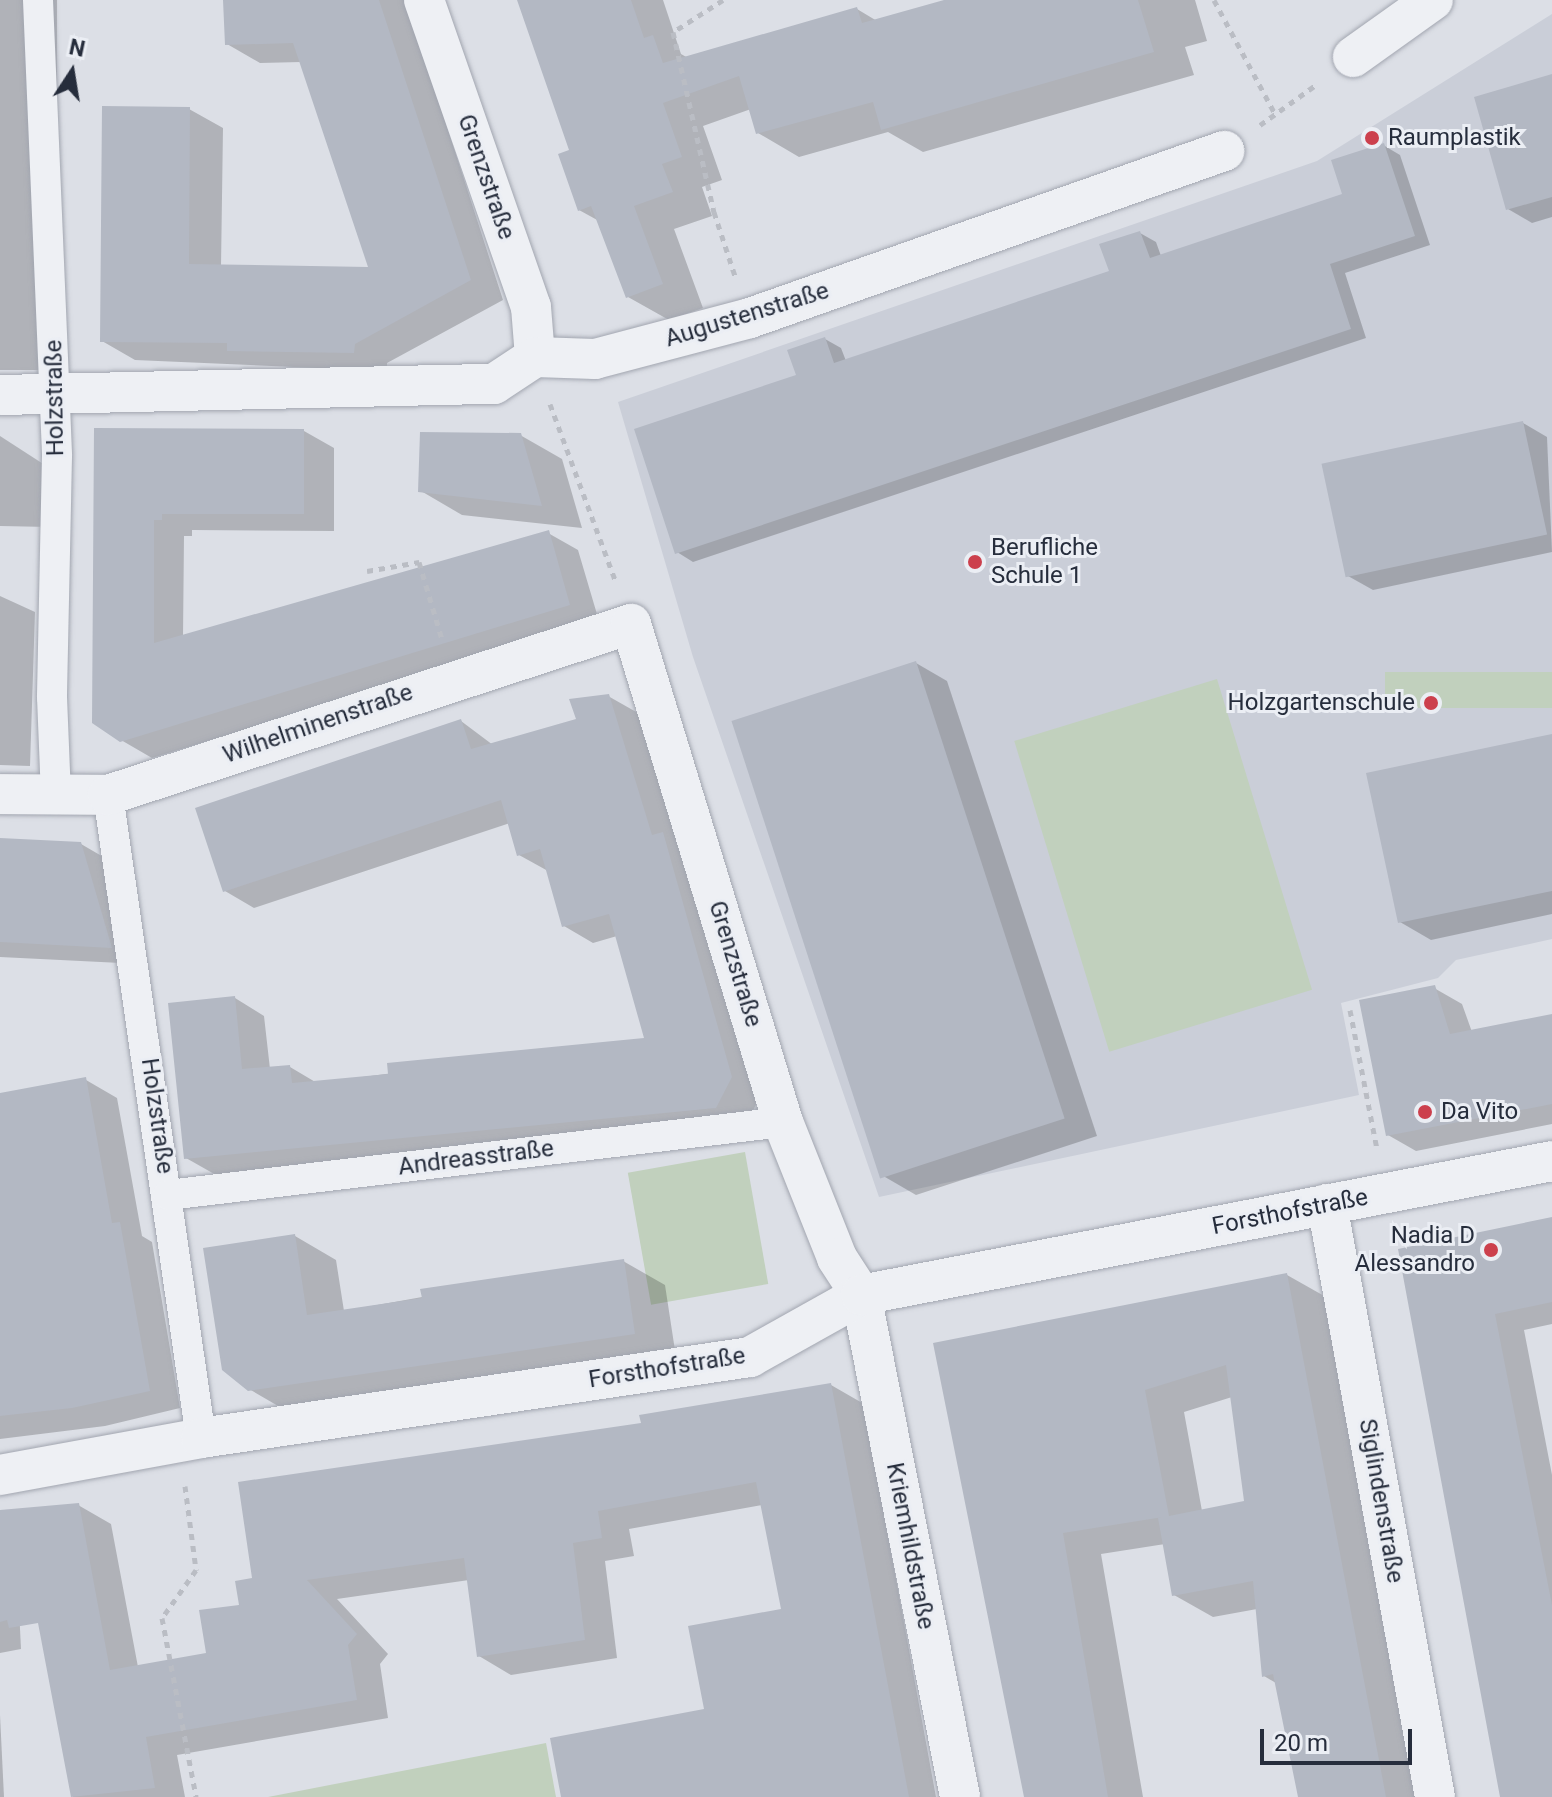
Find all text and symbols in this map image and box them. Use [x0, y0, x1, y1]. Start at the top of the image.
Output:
north arrow [32, 32, 112, 112]
text: N [67, 34, 87, 62]
street label: Grenzstraße [451, 111, 521, 243]
place label: Raumplastik [1388, 124, 1521, 152]
marker: Raumplastik [1363, 129, 1381, 147]
street label: Augustenstraße [662, 276, 832, 354]
street label: Holzstraße [40, 340, 70, 456]
place label: Berufliche Schule 1 [991, 534, 1098, 590]
marker: Berufliche Schule 1 [966, 553, 984, 571]
street label: Wilhelminenstraße [219, 678, 417, 770]
place label: Holzgartenschule [1228, 689, 1415, 717]
marker: Holzgartenschule [1422, 694, 1440, 712]
street label: Grenzstraße [702, 898, 768, 1030]
street label: Holzstraße [135, 1056, 179, 1176]
place label: Da Vito [1441, 1098, 1518, 1126]
marker: Da Vito [1416, 1103, 1434, 1121]
street label: Andreasstraße [397, 1134, 555, 1182]
street label: Forsthofstraße [1210, 1183, 1370, 1241]
place label: Nadia D Alessandro [1355, 1222, 1475, 1278]
marker: Nadia D Alessandro [1482, 1241, 1500, 1259]
street label: Forsthofstraße [587, 1341, 747, 1395]
street label: Siglindenstraße [1352, 1417, 1410, 1585]
street label: Kriemhildstraße [880, 1460, 940, 1632]
scale bar [1264, 1713, 1416, 1763]
text: 20 m [1274, 1729, 1328, 1757]

